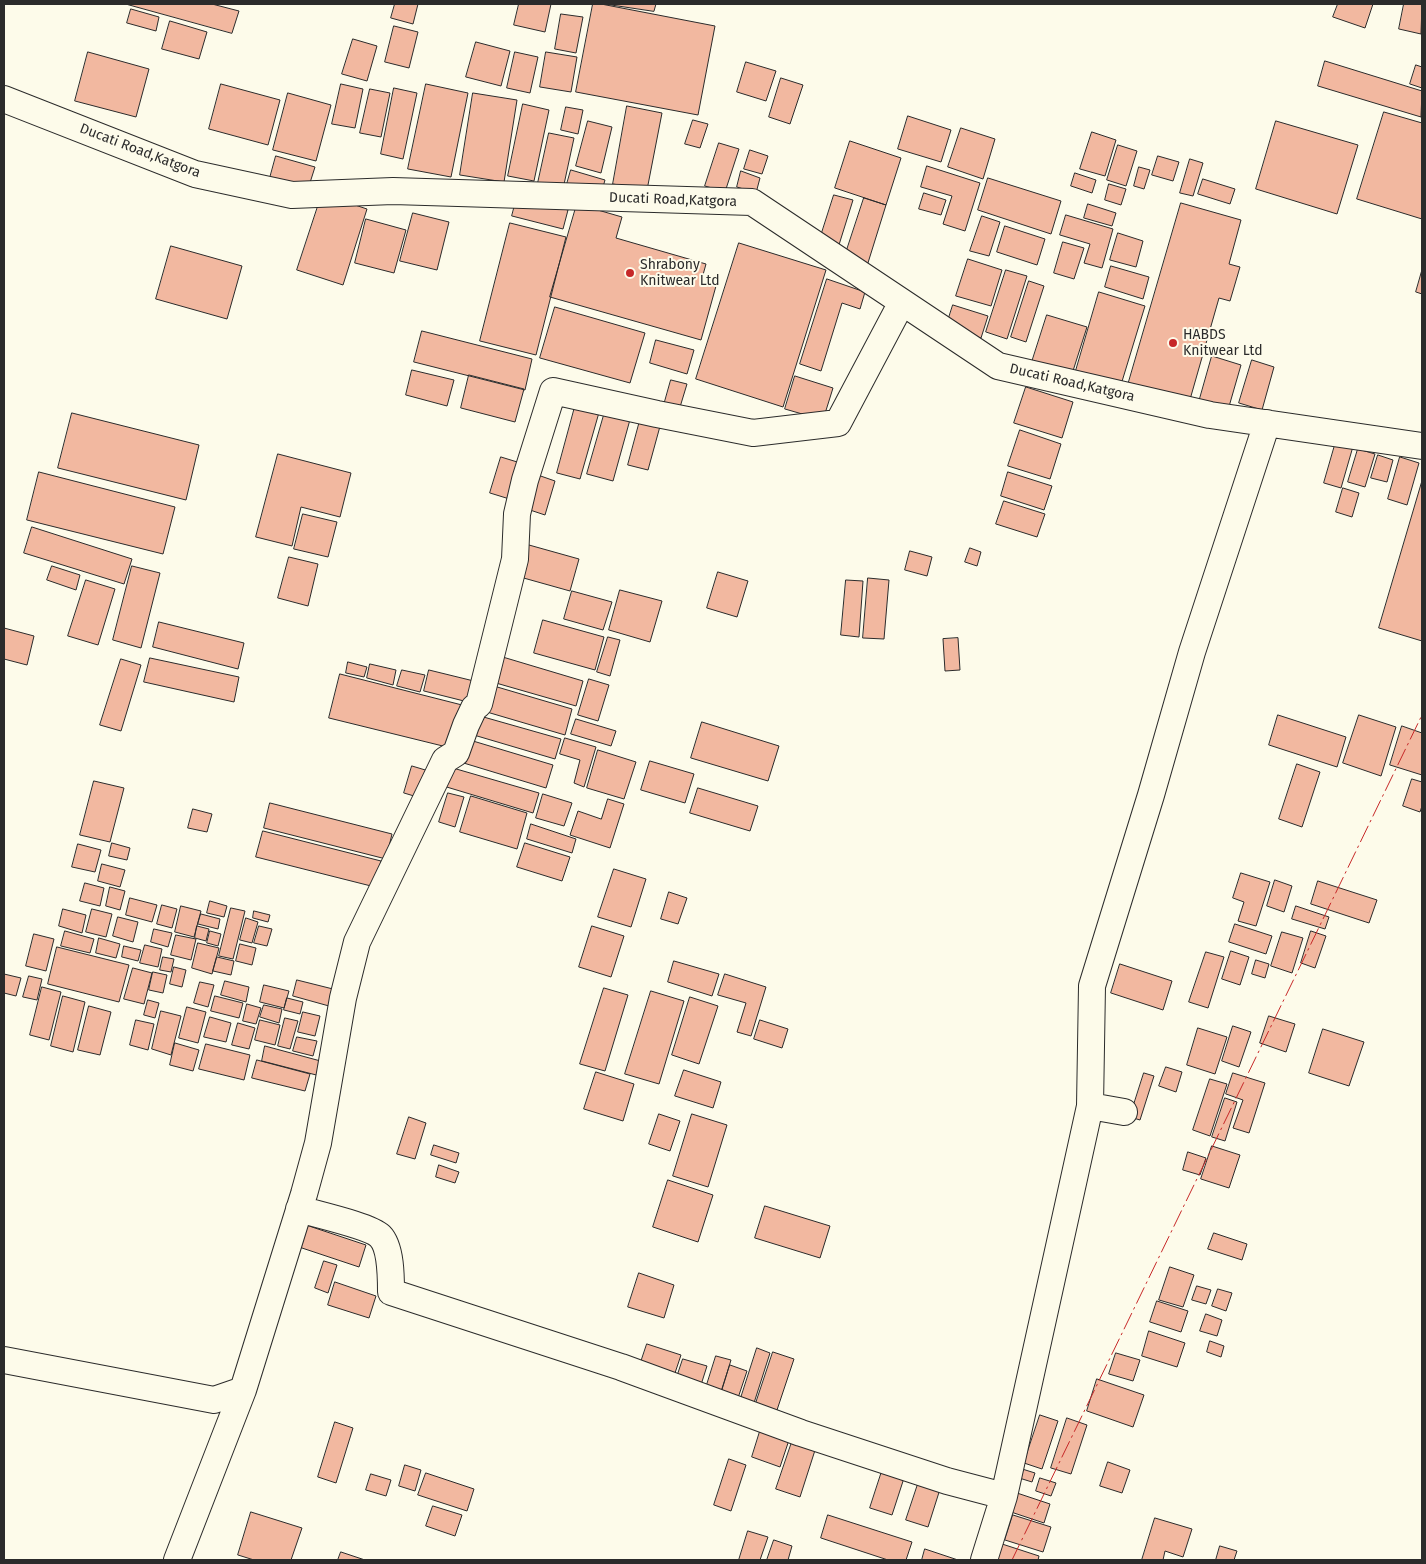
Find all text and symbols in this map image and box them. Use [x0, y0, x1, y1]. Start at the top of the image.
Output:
street label: Ducati Road,Katgora [77, 120, 203, 182]
street label: Ducati Road,Katgora [609, 189, 737, 211]
place label: Shrabony Knitwear Ltd [640, 257, 720, 290]
marker: Shrabony Knitwear Ltd [624, 267, 636, 279]
place label: HABDS Knitwear Ltd [1183, 327, 1263, 360]
marker: HABDS Knitwear Ltd [1167, 337, 1179, 349]
street label: Ducati Road,Katgora [1008, 360, 1136, 406]

